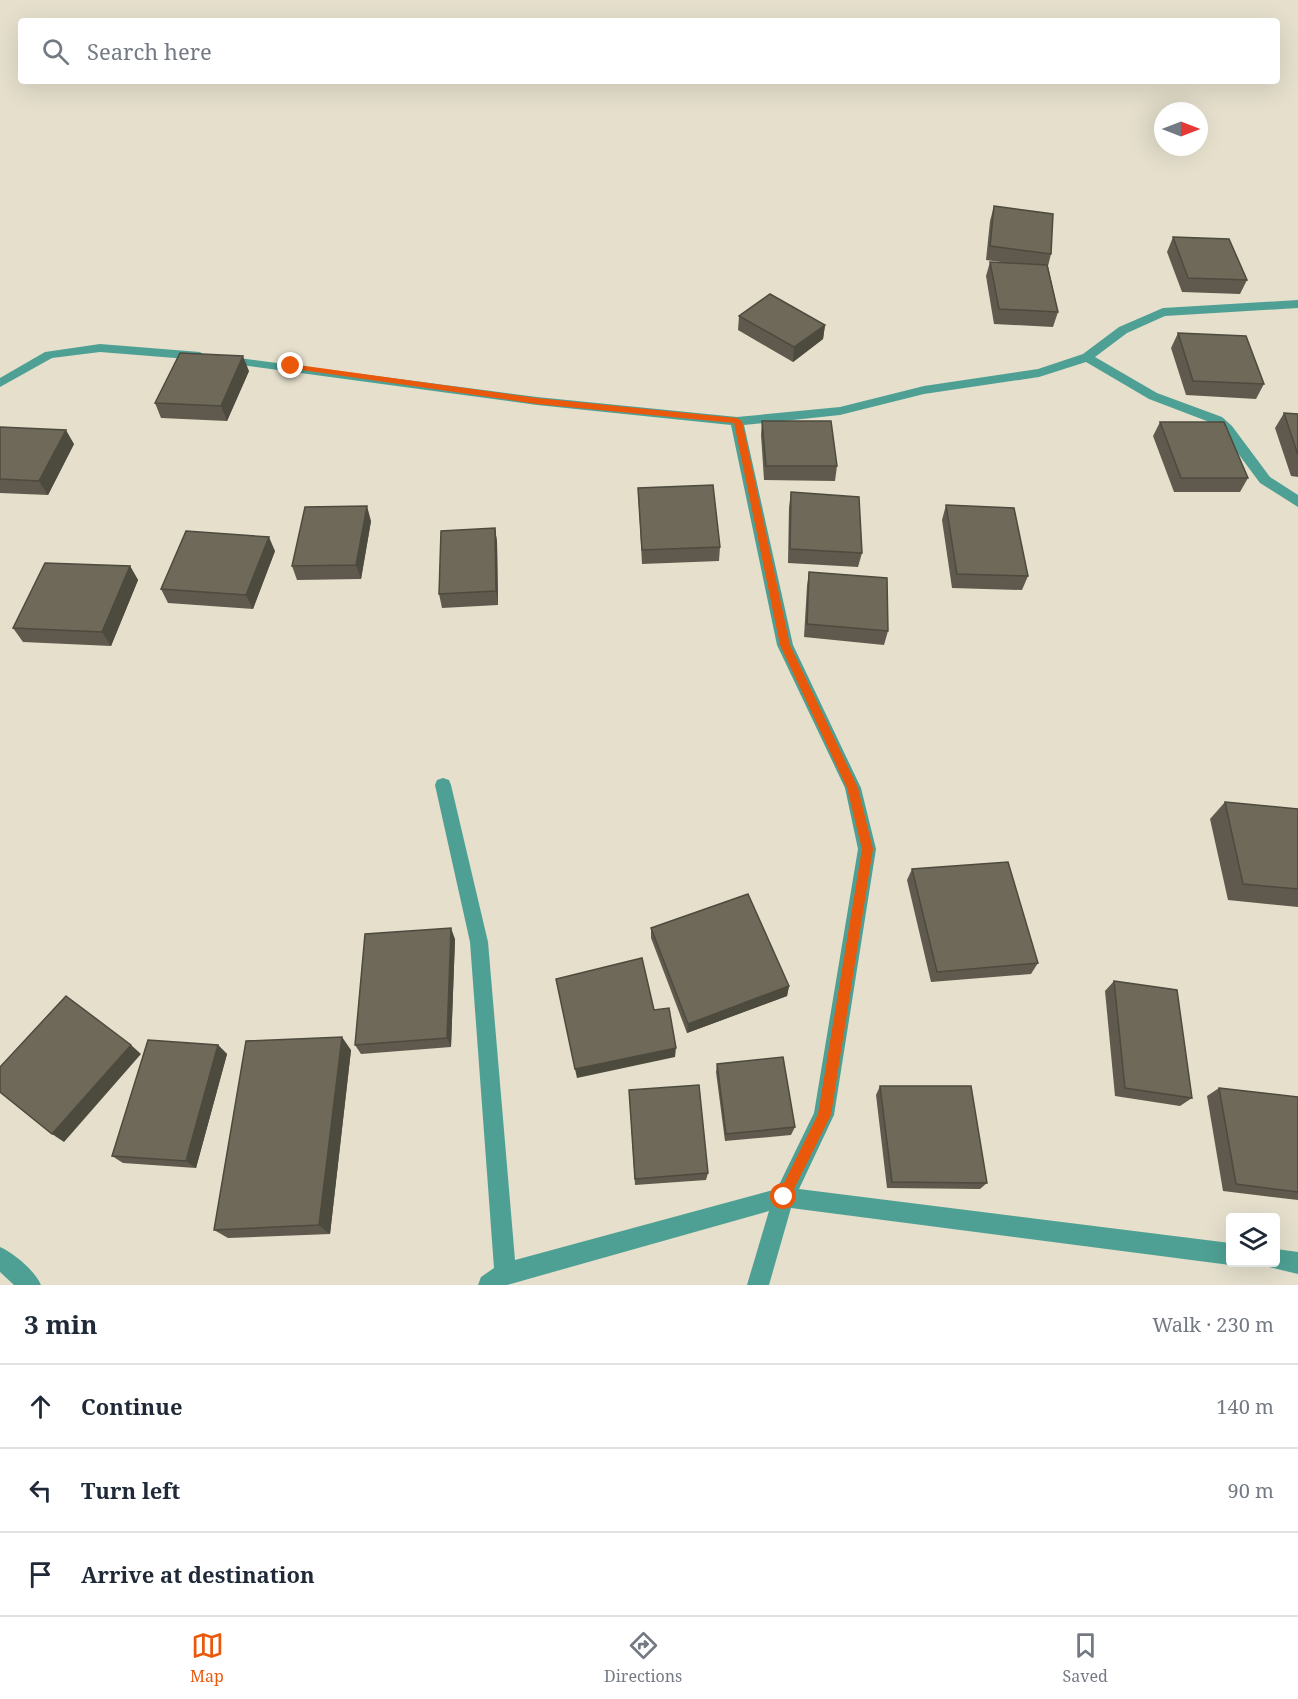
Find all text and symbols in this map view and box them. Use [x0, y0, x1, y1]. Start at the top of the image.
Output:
search box [18, 18, 1280, 84]
icon: search [39, 35, 72, 68]
text: Search here [87, 36, 212, 66]
north arrow [1154, 102, 1208, 156]
route end [277, 352, 303, 378]
route start [770, 1183, 796, 1209]
map controls [1226, 1213, 1280, 1267]
button: layers [1226, 1213, 1280, 1267]
text: 3 min [24, 1306, 98, 1342]
text: Walk · 230 m [1152, 1311, 1274, 1338]
icon: ahead [24, 1390, 57, 1423]
text: Continue [81, 1391, 183, 1421]
text: 140 m [1216, 1393, 1274, 1420]
icon: left [24, 1474, 57, 1507]
text: Turn left [81, 1475, 180, 1505]
text: 90 m [1228, 1477, 1274, 1504]
icon: arrive [24, 1558, 57, 1591]
text: Arrive at destination [81, 1559, 315, 1589]
tab: Map [190, 1629, 224, 1687]
tab: Directions [604, 1629, 682, 1687]
tab: Saved [1063, 1629, 1108, 1687]

